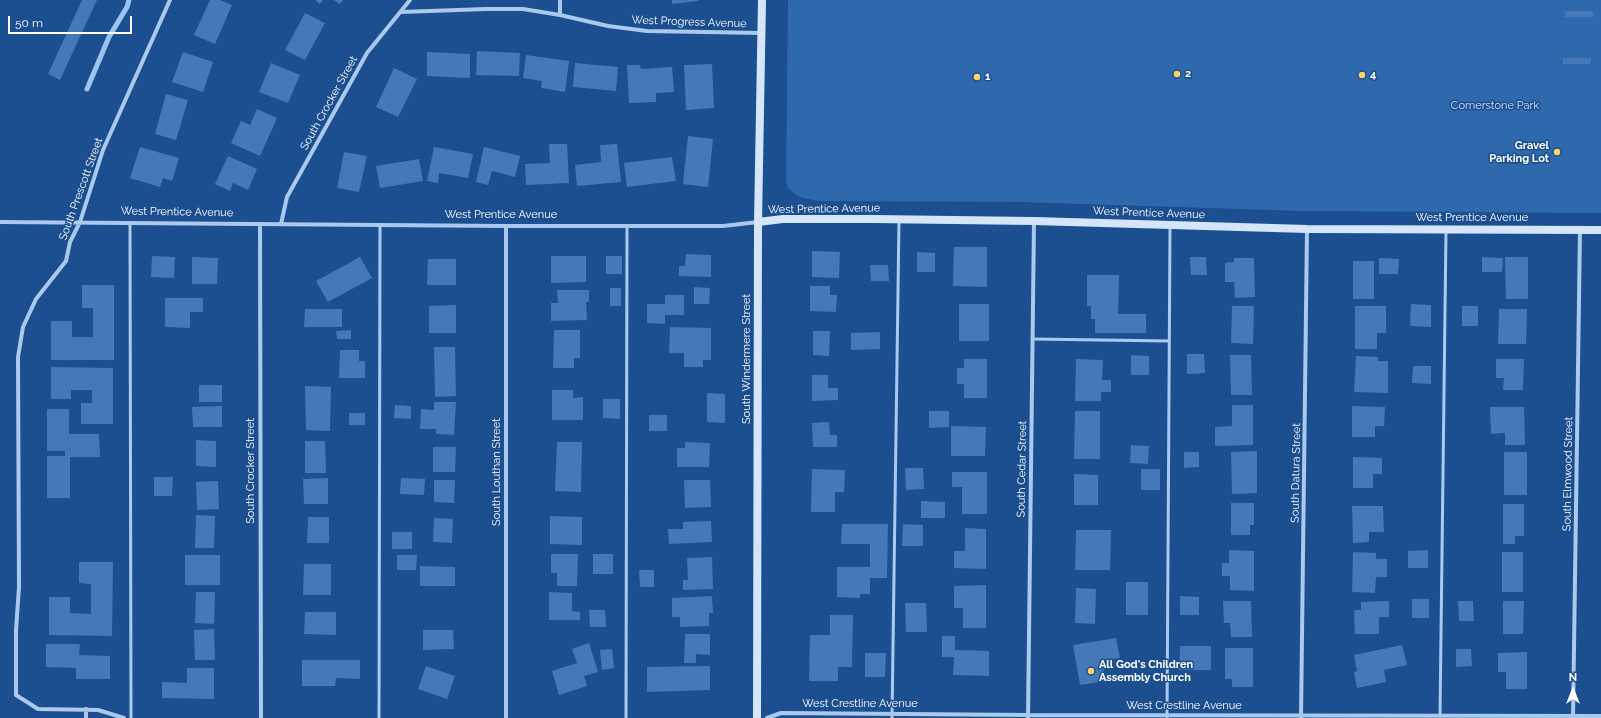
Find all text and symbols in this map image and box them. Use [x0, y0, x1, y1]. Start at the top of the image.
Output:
scale bar [10, 8, 134, 34]
street label: West Progress Avenue [631, 13, 747, 31]
text: 50 m [15, 16, 43, 30]
street label: South Crocker Street [298, 54, 360, 152]
place label: 2 [1185, 67, 1191, 81]
place label: 4 [1370, 68, 1376, 82]
marker: 2 [1172, 69, 1182, 79]
place label: 1 [985, 70, 990, 84]
marker: 4 [1357, 70, 1367, 80]
marker: 1 [972, 72, 982, 82]
park label: Cornerstone Park [1451, 99, 1539, 113]
street label: South Prescott Street [56, 136, 106, 242]
place label: Gravel Parking Lot [1489, 139, 1549, 165]
marker: Gravel Parking Lot [1552, 147, 1562, 157]
street label: West Prentice Avenue [768, 201, 880, 217]
street label: West Prentice Avenue [121, 204, 233, 220]
street label: West Prentice Avenue [1093, 204, 1205, 222]
street label: West Prentice Avenue [445, 208, 557, 222]
street label: West Prentice Avenue [1416, 211, 1528, 225]
street label: South Windermere Street [740, 294, 754, 424]
street label: South Elmwood Street [1560, 417, 1576, 531]
street label: South Crocker Street [244, 418, 258, 524]
street label: South Louthan Street [490, 418, 504, 526]
street label: South Cedar Street [1015, 421, 1029, 517]
street label: South Datura Street [1289, 423, 1303, 523]
place label: All God's Children Assembly Church [1099, 658, 1193, 684]
marker: All God's Children Assembly Church [1086, 666, 1096, 676]
north arrow [1553, 670, 1593, 710]
text: N [1569, 671, 1577, 684]
street label: West Crestline Avenue [802, 697, 918, 711]
street label: West Crestline Avenue [1126, 699, 1242, 713]

